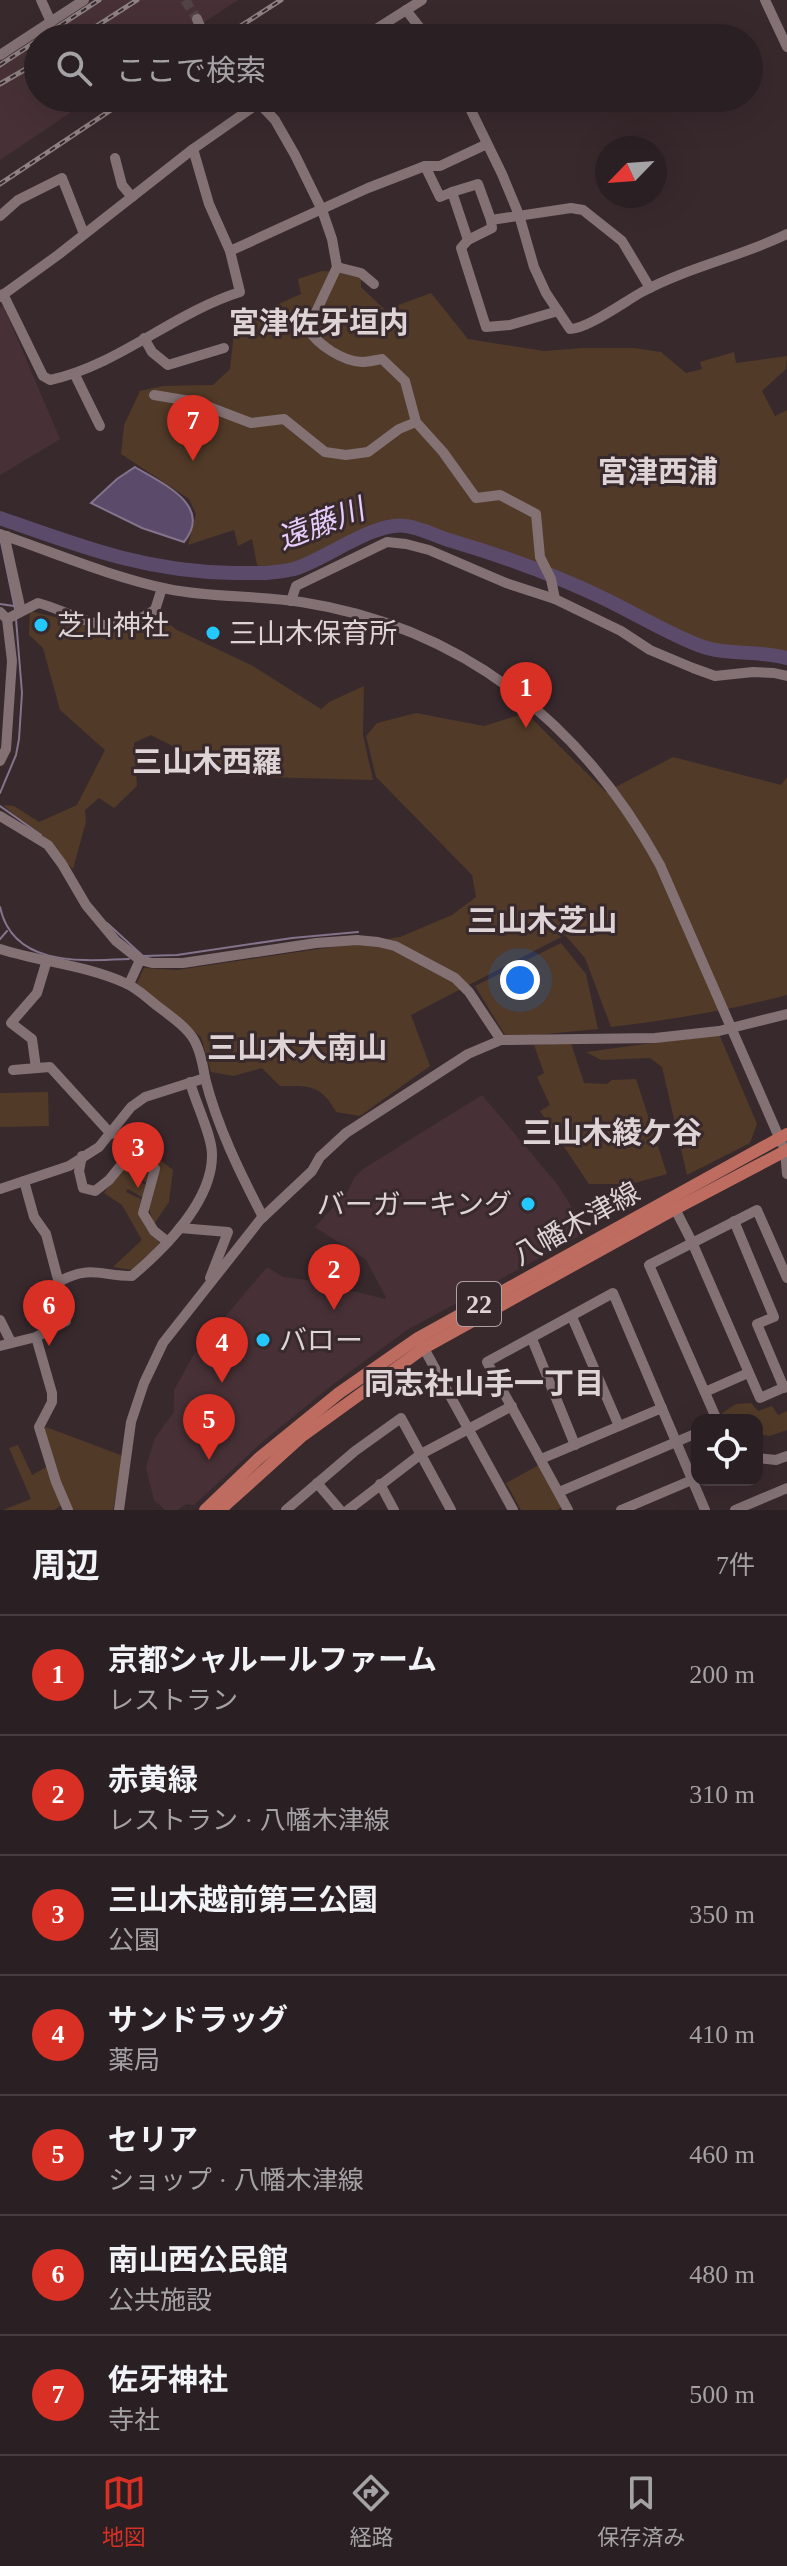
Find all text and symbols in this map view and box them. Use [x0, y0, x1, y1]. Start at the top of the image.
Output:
search box [24, 24, 763, 112]
icon: search [52, 46, 96, 90]
text: ここで検索 [116, 54, 266, 87]
north arrow [595, 136, 667, 208]
district label: 宮津佐牙垣内 [229, 306, 409, 339]
pin: 7 [167, 395, 219, 461]
district label: 宮津西浦 [598, 455, 718, 488]
water label: 遠藤川 [273, 491, 372, 555]
place label: 芝山神社 [57, 610, 169, 641]
marker: 芝山神社 [32, 616, 50, 634]
place label: 三山木保育所 [229, 618, 397, 649]
marker: 三山木保育所 [204, 624, 222, 642]
pin: 1 [500, 662, 552, 728]
district label: 三山木西羅 [132, 745, 282, 778]
district label: 三山木芝山 [467, 904, 617, 937]
your location [500, 960, 540, 1000]
district label: 三山木大南山 [207, 1031, 387, 1064]
district label: 三山木綾ケ谷 [522, 1116, 702, 1149]
pin: 3 [112, 1122, 164, 1188]
street label: 八幡木津線 [507, 1176, 645, 1271]
place label: バーガーキング [317, 1189, 512, 1220]
marker: バーガーキング [519, 1195, 537, 1213]
pin: 2 [308, 1244, 360, 1310]
pin: 6 [23, 1280, 75, 1346]
road number: 22 [457, 1282, 501, 1326]
pin: 4 [196, 1317, 248, 1383]
place label: バロー [279, 1325, 363, 1356]
marker: バロー [254, 1331, 272, 1349]
district label: 同志社山手一丁目 [364, 1367, 604, 1400]
pin: 5 [183, 1394, 235, 1460]
map controls [691, 1414, 763, 1486]
button: locate [691, 1414, 763, 1486]
text: 周辺 [32, 1547, 100, 1584]
text: 7件 [716, 1551, 755, 1580]
text: 京都シャルールファーム [108, 1643, 437, 1676]
text: 1 [52, 1660, 65, 1689]
text: 200 m [689, 1660, 755, 1689]
text: レストラン [108, 1686, 238, 1715]
text: 赤黄緑 [108, 1763, 198, 1796]
text: 2 [52, 1780, 65, 1809]
text: 310 m [689, 1780, 755, 1809]
text: レストラン · 八幡木津線 [108, 1806, 390, 1835]
text: 三山木越前第三公園 [108, 1883, 378, 1916]
text: 3 [52, 1900, 65, 1929]
text: 350 m [689, 1900, 755, 1929]
text: 公園 [108, 1926, 160, 1955]
text: サンドラッグ [108, 2003, 288, 2036]
text: 4 [52, 2020, 65, 2049]
text: 410 m [689, 2020, 755, 2049]
text: 薬局 [108, 2046, 160, 2075]
text: セリア [108, 2123, 198, 2156]
text: 5 [52, 2140, 65, 2169]
text: 460 m [689, 2140, 755, 2169]
text: ショップ · 八幡木津線 [108, 2166, 364, 2195]
text: 南山西公民館 [108, 2243, 288, 2276]
text: 6 [52, 2260, 65, 2289]
text: 480 m [689, 2260, 755, 2289]
text: 公共施設 [108, 2286, 212, 2315]
text: 佐牙神社 [108, 2363, 228, 2396]
text: 7 [52, 2380, 65, 2409]
text: 500 m [689, 2380, 755, 2409]
text: 寺社 [108, 2406, 160, 2435]
tab: 地図 [102, 2471, 146, 2551]
tab: 経路 [349, 2471, 393, 2551]
tab: 保存済み [597, 2471, 685, 2551]

